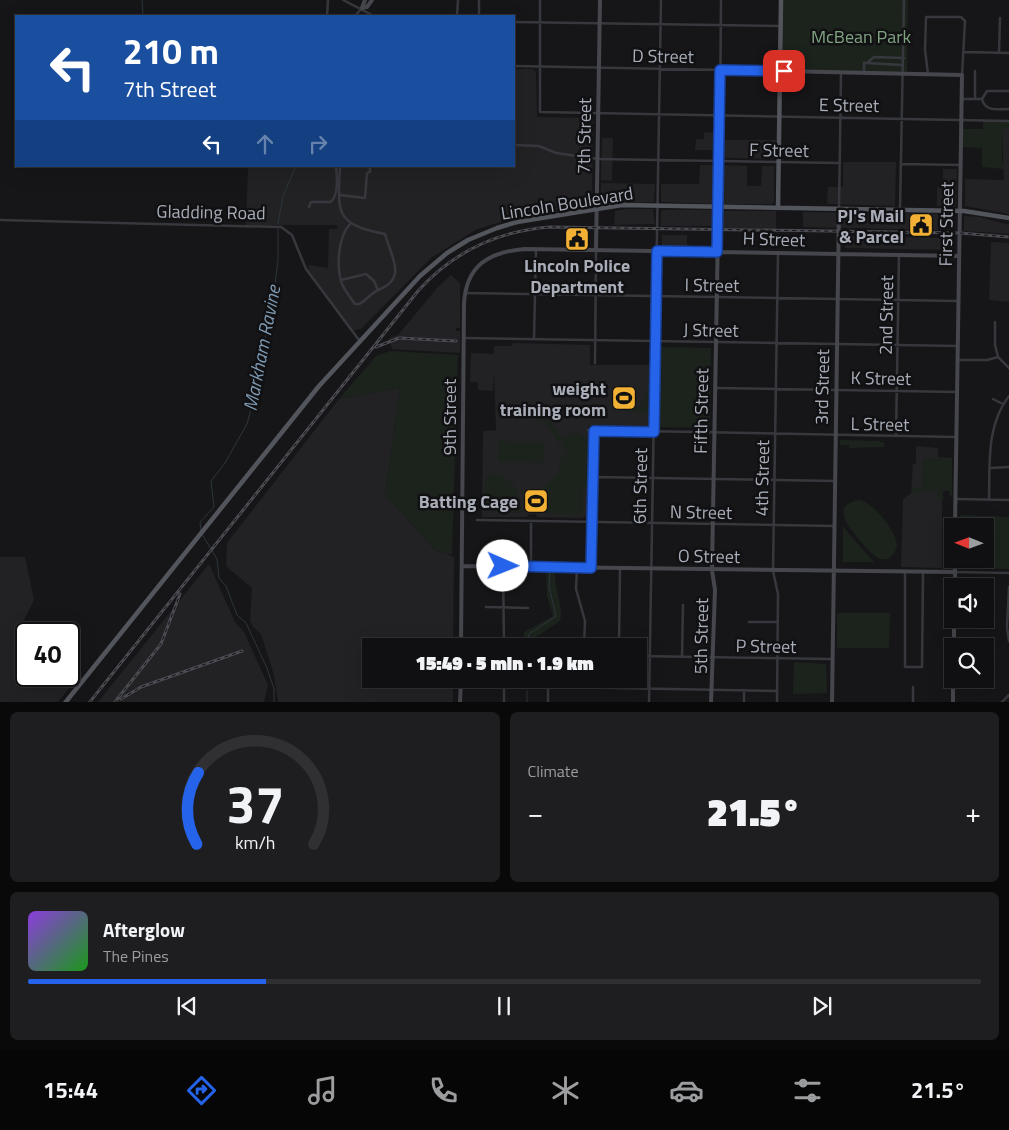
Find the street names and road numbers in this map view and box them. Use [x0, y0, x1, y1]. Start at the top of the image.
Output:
street label: D Street [632, 42, 695, 70]
street label: E Street [819, 91, 880, 119]
street label: 7th Street [570, 97, 598, 174]
street label: F Street [749, 136, 810, 164]
street label: Lincoln Boulevard [499, 179, 635, 227]
street label: First Street [932, 181, 960, 267]
street label: Gladding Road [156, 198, 266, 226]
street label: H Street [742, 224, 806, 254]
street label: I Street [684, 271, 740, 299]
street label: 2nd Street [872, 274, 900, 355]
street label: J Street [683, 316, 740, 344]
street label: 3rd Street [808, 348, 836, 425]
street label: K Street [850, 364, 912, 392]
street label: Fifth Street [687, 367, 715, 454]
street label: 9th Street [436, 378, 463, 455]
street label: L Street [850, 410, 910, 438]
street label: 4th Street [748, 439, 776, 516]
street label: 6th Street [626, 447, 654, 524]
street label: N Street [669, 498, 733, 526]
street label: O Street [678, 542, 741, 570]
street label: 5th Street [687, 597, 715, 674]
street label: P Street [735, 632, 797, 660]

